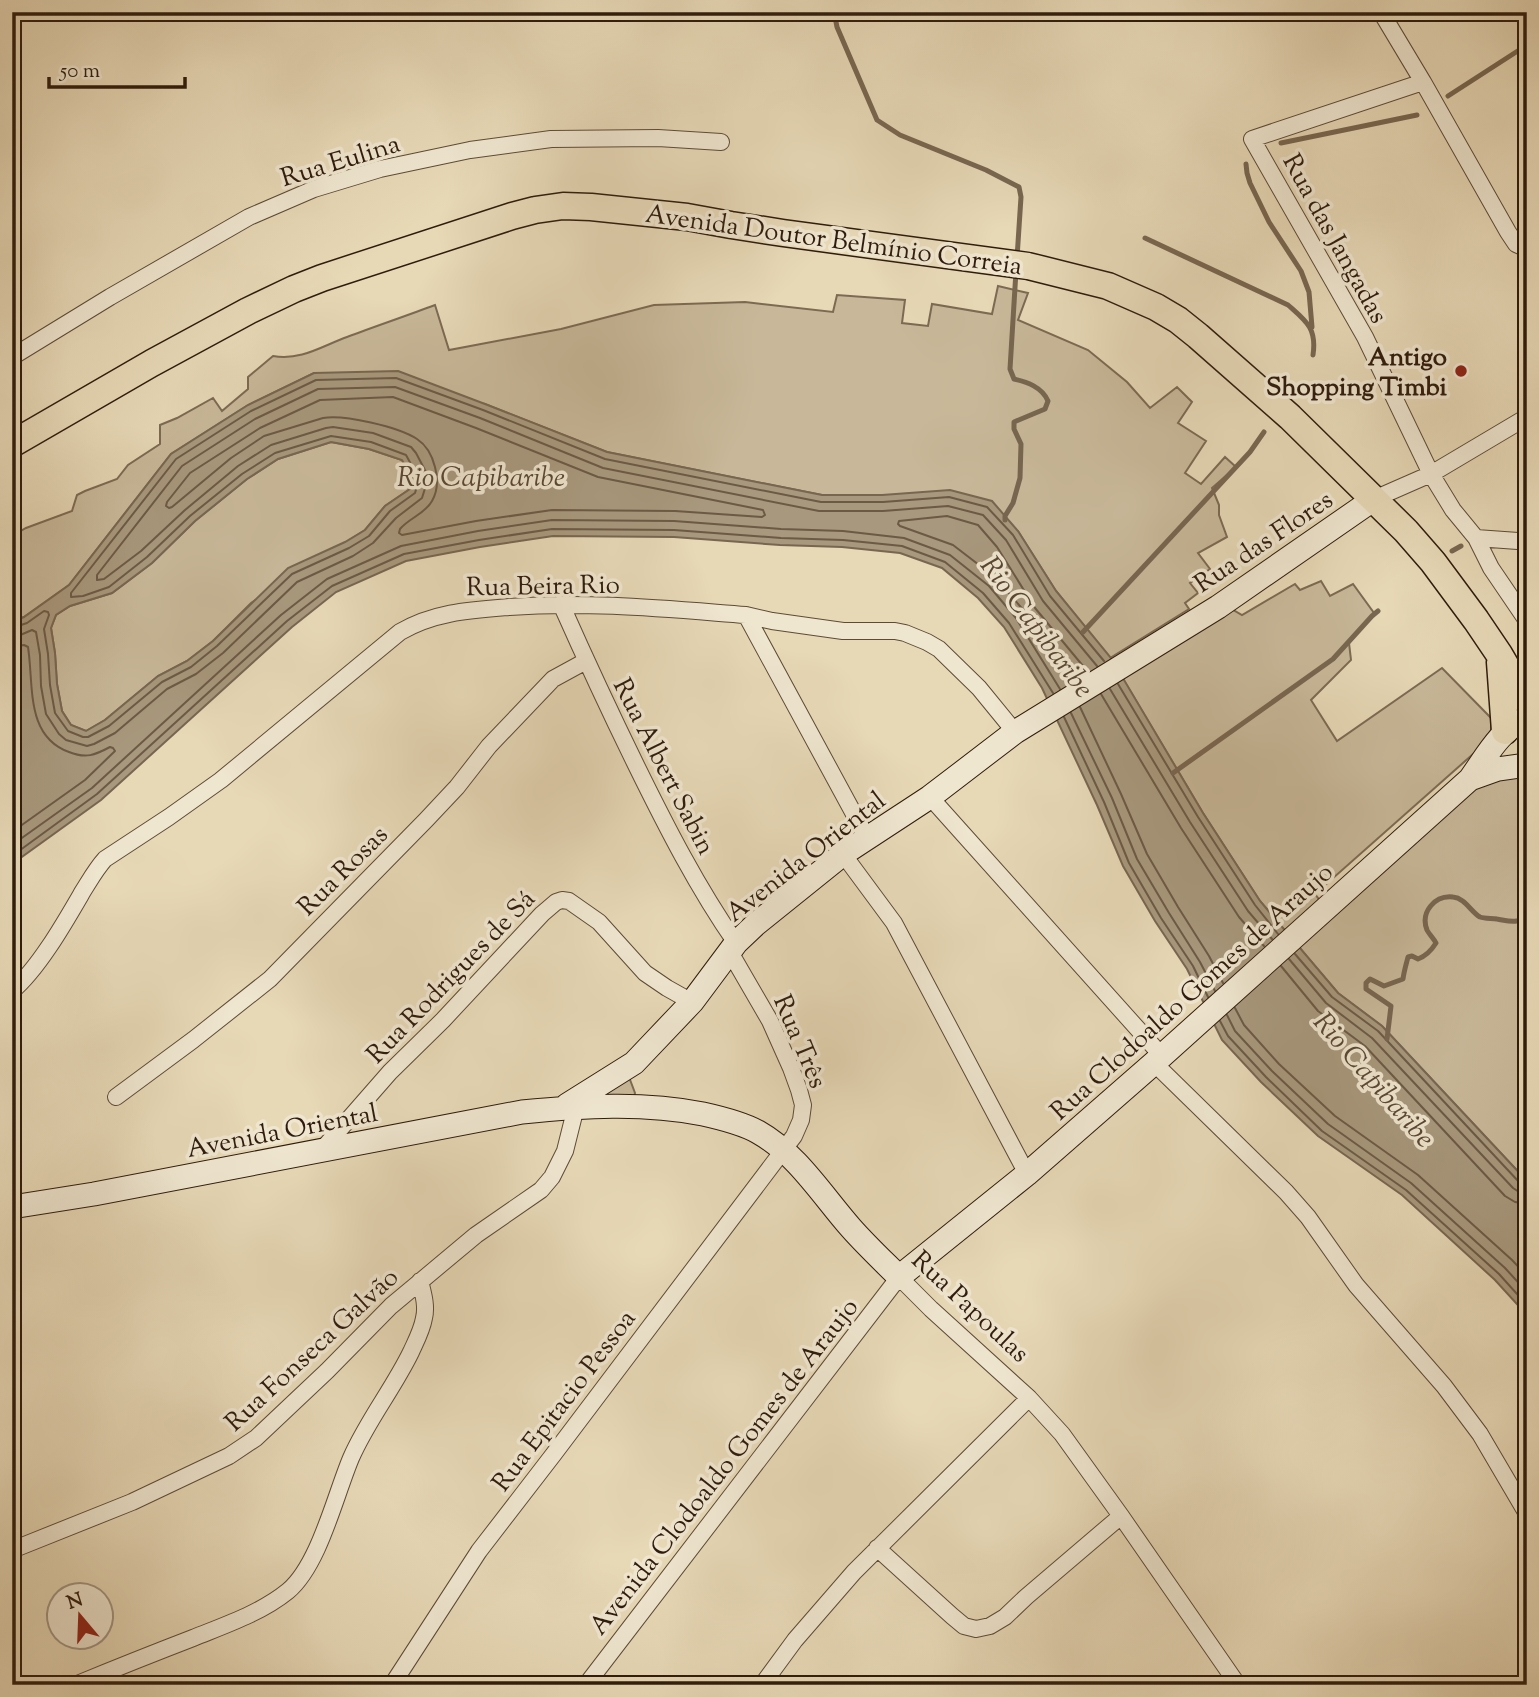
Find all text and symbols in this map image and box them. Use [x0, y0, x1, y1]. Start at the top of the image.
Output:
scale bar [49, 46, 186, 90]
text: 50 m [59, 57, 100, 87]
street label: Rua Eulina [276, 127, 405, 198]
street label: Rua das Jangadas [1272, 148, 1396, 331]
street label: Avenida Doutor Belmínio Correia [643, 197, 1024, 286]
place label: Antigo Shopping Timbi [1266, 340, 1448, 407]
marker: Antigo Shopping Timbi [1453, 363, 1469, 379]
water label: Rio Capibaribe [397, 459, 565, 499]
street label: Rua das Flores [1187, 483, 1341, 603]
water label: Rio Capibaribe [969, 549, 1102, 707]
street label: Rua Beira Rio [466, 568, 620, 607]
street label: Rua Albert Sabin [602, 672, 723, 862]
street label: Avenida Oriental [719, 784, 894, 932]
street label: Rua Rosas [290, 818, 398, 926]
street label: Rua Clodoaldo Gomes de Araujo [1043, 855, 1342, 1130]
street label: Rua Rodrigues de Sá [359, 882, 545, 1073]
street label: Rua Três [762, 989, 835, 1095]
water label: Rio Capibaribe [1303, 1004, 1443, 1158]
street label: Avenida Oriental [184, 1096, 381, 1169]
street label: Rua Papoulas [902, 1243, 1037, 1372]
street label: Rua Fonseca Galvão [218, 1260, 408, 1441]
street label: Avenida Clodoaldo Gomes de Araujo [582, 1291, 868, 1644]
street label: Rua Epitacio Pessoa [484, 1303, 646, 1500]
north arrow [46, 1582, 116, 1652]
text: N [64, 1587, 87, 1618]

